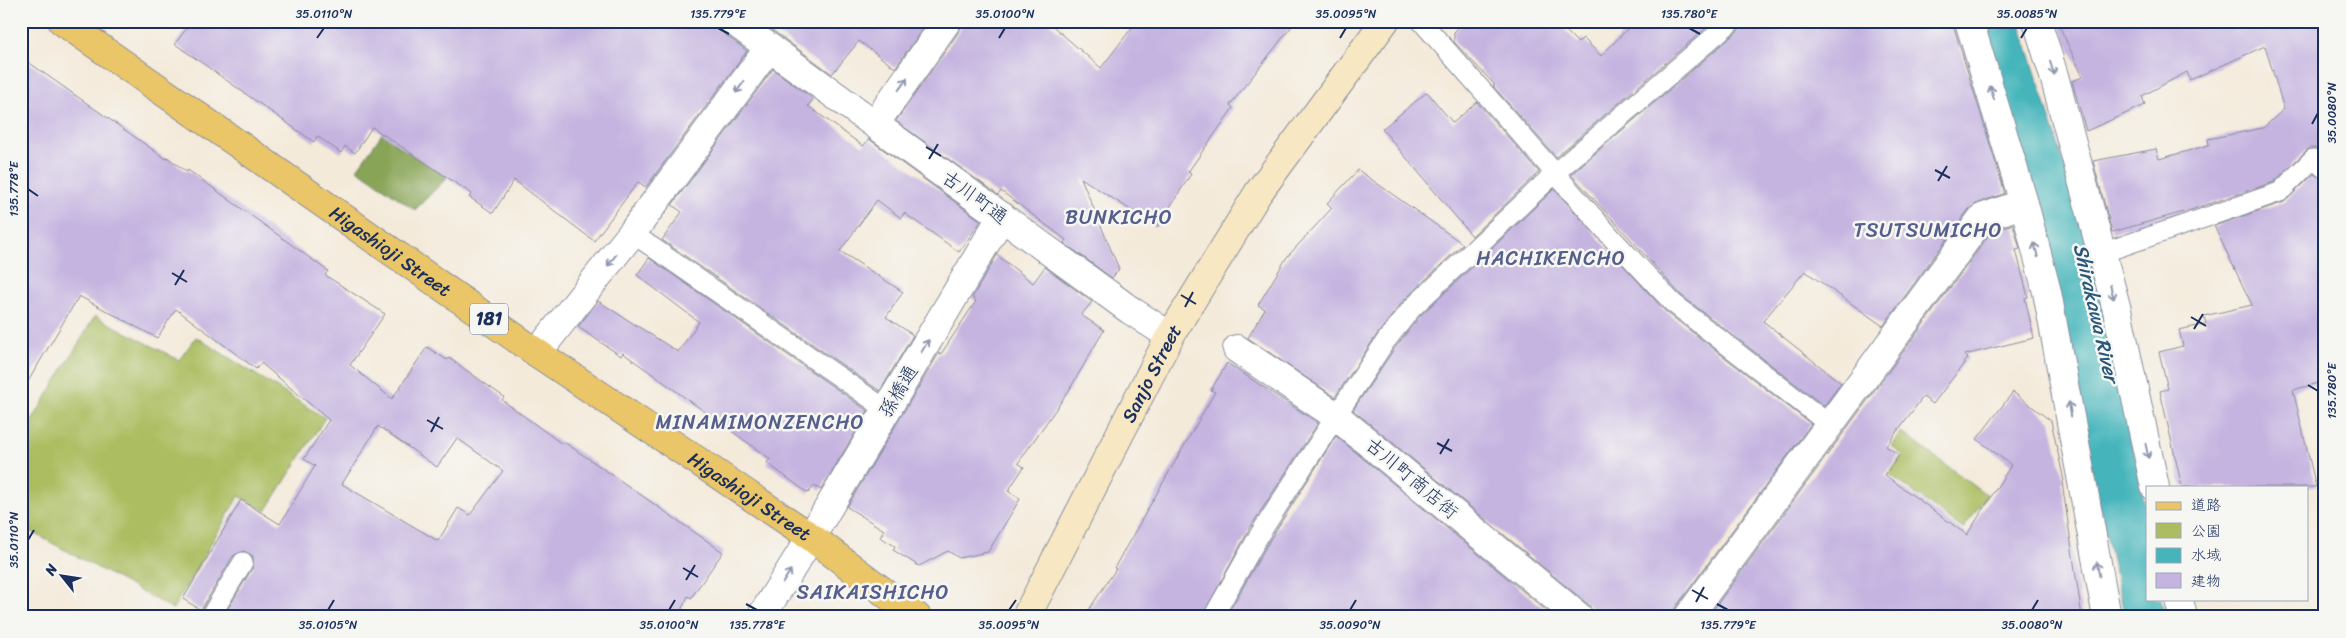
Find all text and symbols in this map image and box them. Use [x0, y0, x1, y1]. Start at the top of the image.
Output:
text: 35.0110°N [296, 3, 353, 25]
text: 135.779°E [690, 3, 747, 25]
text: 35.0100°N [976, 3, 1035, 25]
text: 35.0095°N [1316, 3, 1377, 25]
text: 135.780°E [1661, 3, 1718, 25]
text: 35.0085°N [1997, 3, 2058, 25]
one-way arrow [2047, 59, 2057, 75]
one-way arrow [898, 77, 908, 91]
one-way arrow [735, 80, 745, 94]
text: 35.0080°N [2321, 82, 2343, 144]
one-way arrow [1987, 86, 1997, 102]
text: 135.778°E [3, 160, 25, 217]
street label: 古川町通 [935, 161, 1015, 233]
street label: Higashioji Street [323, 196, 459, 305]
district label: BUNKICHO [1065, 200, 1173, 235]
district label: TSUTSUMICHO [1854, 213, 2002, 248]
water label: Shirakawa River [2063, 240, 2130, 389]
district label: HACHIKENCHO [1476, 241, 1626, 276]
one-way arrow [2031, 242, 2041, 258]
one-way arrow [606, 253, 617, 266]
one-way arrow [2108, 284, 2118, 300]
road number: 181 [470, 304, 508, 334]
street label: Sanjo Street [1112, 317, 1190, 428]
one-way arrow [920, 340, 930, 354]
street label: 孫橋通 [869, 358, 927, 424]
text: 135.780°E [2321, 362, 2343, 419]
one-way arrow [2064, 401, 2074, 417]
district label: MINAMIMONZENCHO [655, 405, 865, 440]
street label: 古川町商店街 [1358, 429, 1466, 527]
street label: Higashioji Street [681, 442, 819, 550]
one-way arrow [2143, 443, 2152, 459]
legend [2146, 486, 2308, 600]
text: 道路 [2191, 492, 2221, 518]
text: 35.0110°N [3, 511, 25, 568]
text: 公園 [2191, 518, 2221, 544]
text: 水域 [2191, 542, 2221, 568]
north arrow [38, 550, 88, 600]
text: N [37, 559, 65, 581]
one-way arrow [2092, 561, 2102, 577]
text: 建物 [2191, 568, 2221, 594]
one-way arrow [783, 569, 793, 583]
district label: SAIKAISHICHO [796, 575, 950, 610]
text: 35.0105°N [299, 614, 358, 636]
text: 35.0100°N [640, 614, 699, 636]
text: 135.778°E [729, 614, 786, 636]
text: 35.0095°N [979, 614, 1040, 636]
text: 35.0090°N [1319, 614, 1381, 636]
text: 135.779°E [1700, 614, 1757, 636]
text: 35.0080°N [2002, 614, 2063, 636]

